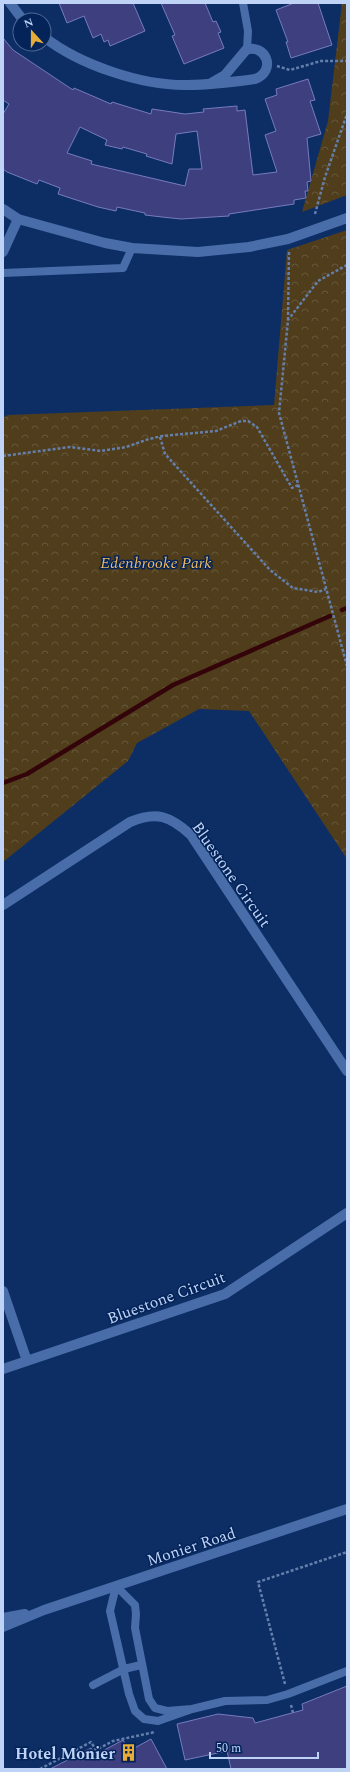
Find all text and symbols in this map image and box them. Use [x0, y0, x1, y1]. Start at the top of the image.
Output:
north arrow [12, 12, 52, 52]
text: N [21, 14, 36, 33]
park label: Edenbrooke Park [100, 551, 212, 575]
street label: Bluestone Circuit [186, 817, 277, 933]
street label: Bluestone Circuit [104, 1265, 229, 1330]
street label: Monier Road [144, 1521, 239, 1573]
scale bar [210, 1734, 318, 1760]
text: 50 m [216, 1739, 241, 1758]
place label: Hotel Monier [15, 1742, 115, 1766]
building icon: Hotel Monier [118, 1743, 138, 1763]

